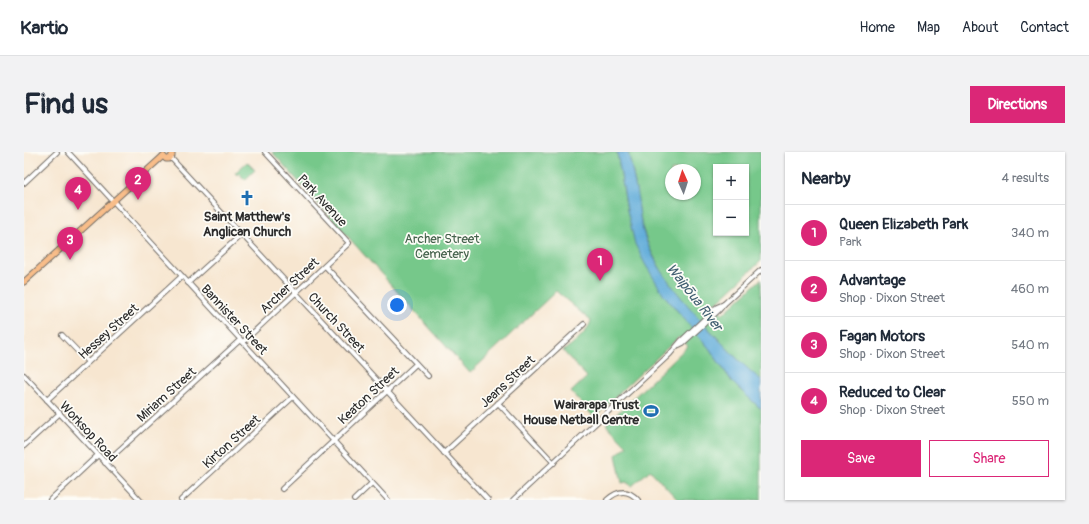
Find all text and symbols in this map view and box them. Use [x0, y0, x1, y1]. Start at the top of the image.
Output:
text: Kartio [20, 16, 68, 40]
text: Home [860, 19, 895, 36]
text: Map [917, 19, 940, 36]
text: About [962, 19, 998, 36]
text: Contact [1020, 19, 1069, 36]
button: Directions [970, 86, 1065, 123]
text: Find us [24, 87, 108, 122]
north arrow [665, 164, 701, 200]
map controls [713, 164, 749, 236]
button: + [713, 164, 749, 200]
pin: 2 [125, 167, 151, 200]
text: Nearby [801, 168, 850, 189]
text: 4 results [1002, 170, 1049, 186]
street label: Park Avenue [294, 171, 351, 231]
pin: 4 [65, 177, 91, 210]
church icon: Saint Matthew's Anglican Church [238, 189, 256, 207]
button: − [713, 200, 749, 236]
place label: Saint Matthew's Anglican Church [203, 209, 291, 240]
text: Queen Elizabeth Park [839, 215, 968, 234]
text: 1 [811, 225, 817, 241]
text: 340 m [1011, 225, 1049, 241]
pin: 3 [57, 227, 83, 260]
park label: Archer Street Cemetery [405, 231, 480, 262]
text: Park [839, 234, 862, 250]
pin: 1 [587, 248, 613, 281]
street label: Archer Street [257, 254, 323, 317]
water label: Waipōua River [663, 260, 727, 336]
text: Advantage [839, 271, 906, 290]
street label: Bannister Street [198, 281, 271, 359]
text: 2 [810, 281, 818, 297]
text: 460 m [1011, 281, 1049, 297]
street label: Church Street [304, 289, 369, 357]
text: Shop · Dixon Street [839, 290, 945, 306]
your location [387, 295, 407, 315]
street label: Hessey Street [75, 300, 143, 363]
text: Fagan Motors [839, 327, 925, 346]
text: 3 [810, 337, 818, 353]
text: 540 m [1011, 337, 1049, 353]
text: Shop · Dixon Street [839, 346, 945, 362]
street label: Jeans Street [477, 352, 539, 411]
street label: Miriam Street [134, 363, 200, 426]
street label: Keaton Street [335, 363, 403, 428]
text: Reduced to Clear [839, 383, 946, 402]
text: 4 [810, 393, 818, 409]
text: 550 m [1012, 393, 1049, 409]
place label: Wairarapa Trust House Netball Centre [523, 397, 640, 428]
street label: Worksop Road [56, 398, 120, 465]
sports icon: Wairarapa Trust House Netball Centre [642, 402, 660, 420]
text: Shop · Dixon Street [839, 402, 945, 418]
street label: Kirton Street [199, 411, 264, 472]
button: Save [801, 440, 921, 477]
button: Share [929, 440, 1049, 477]

